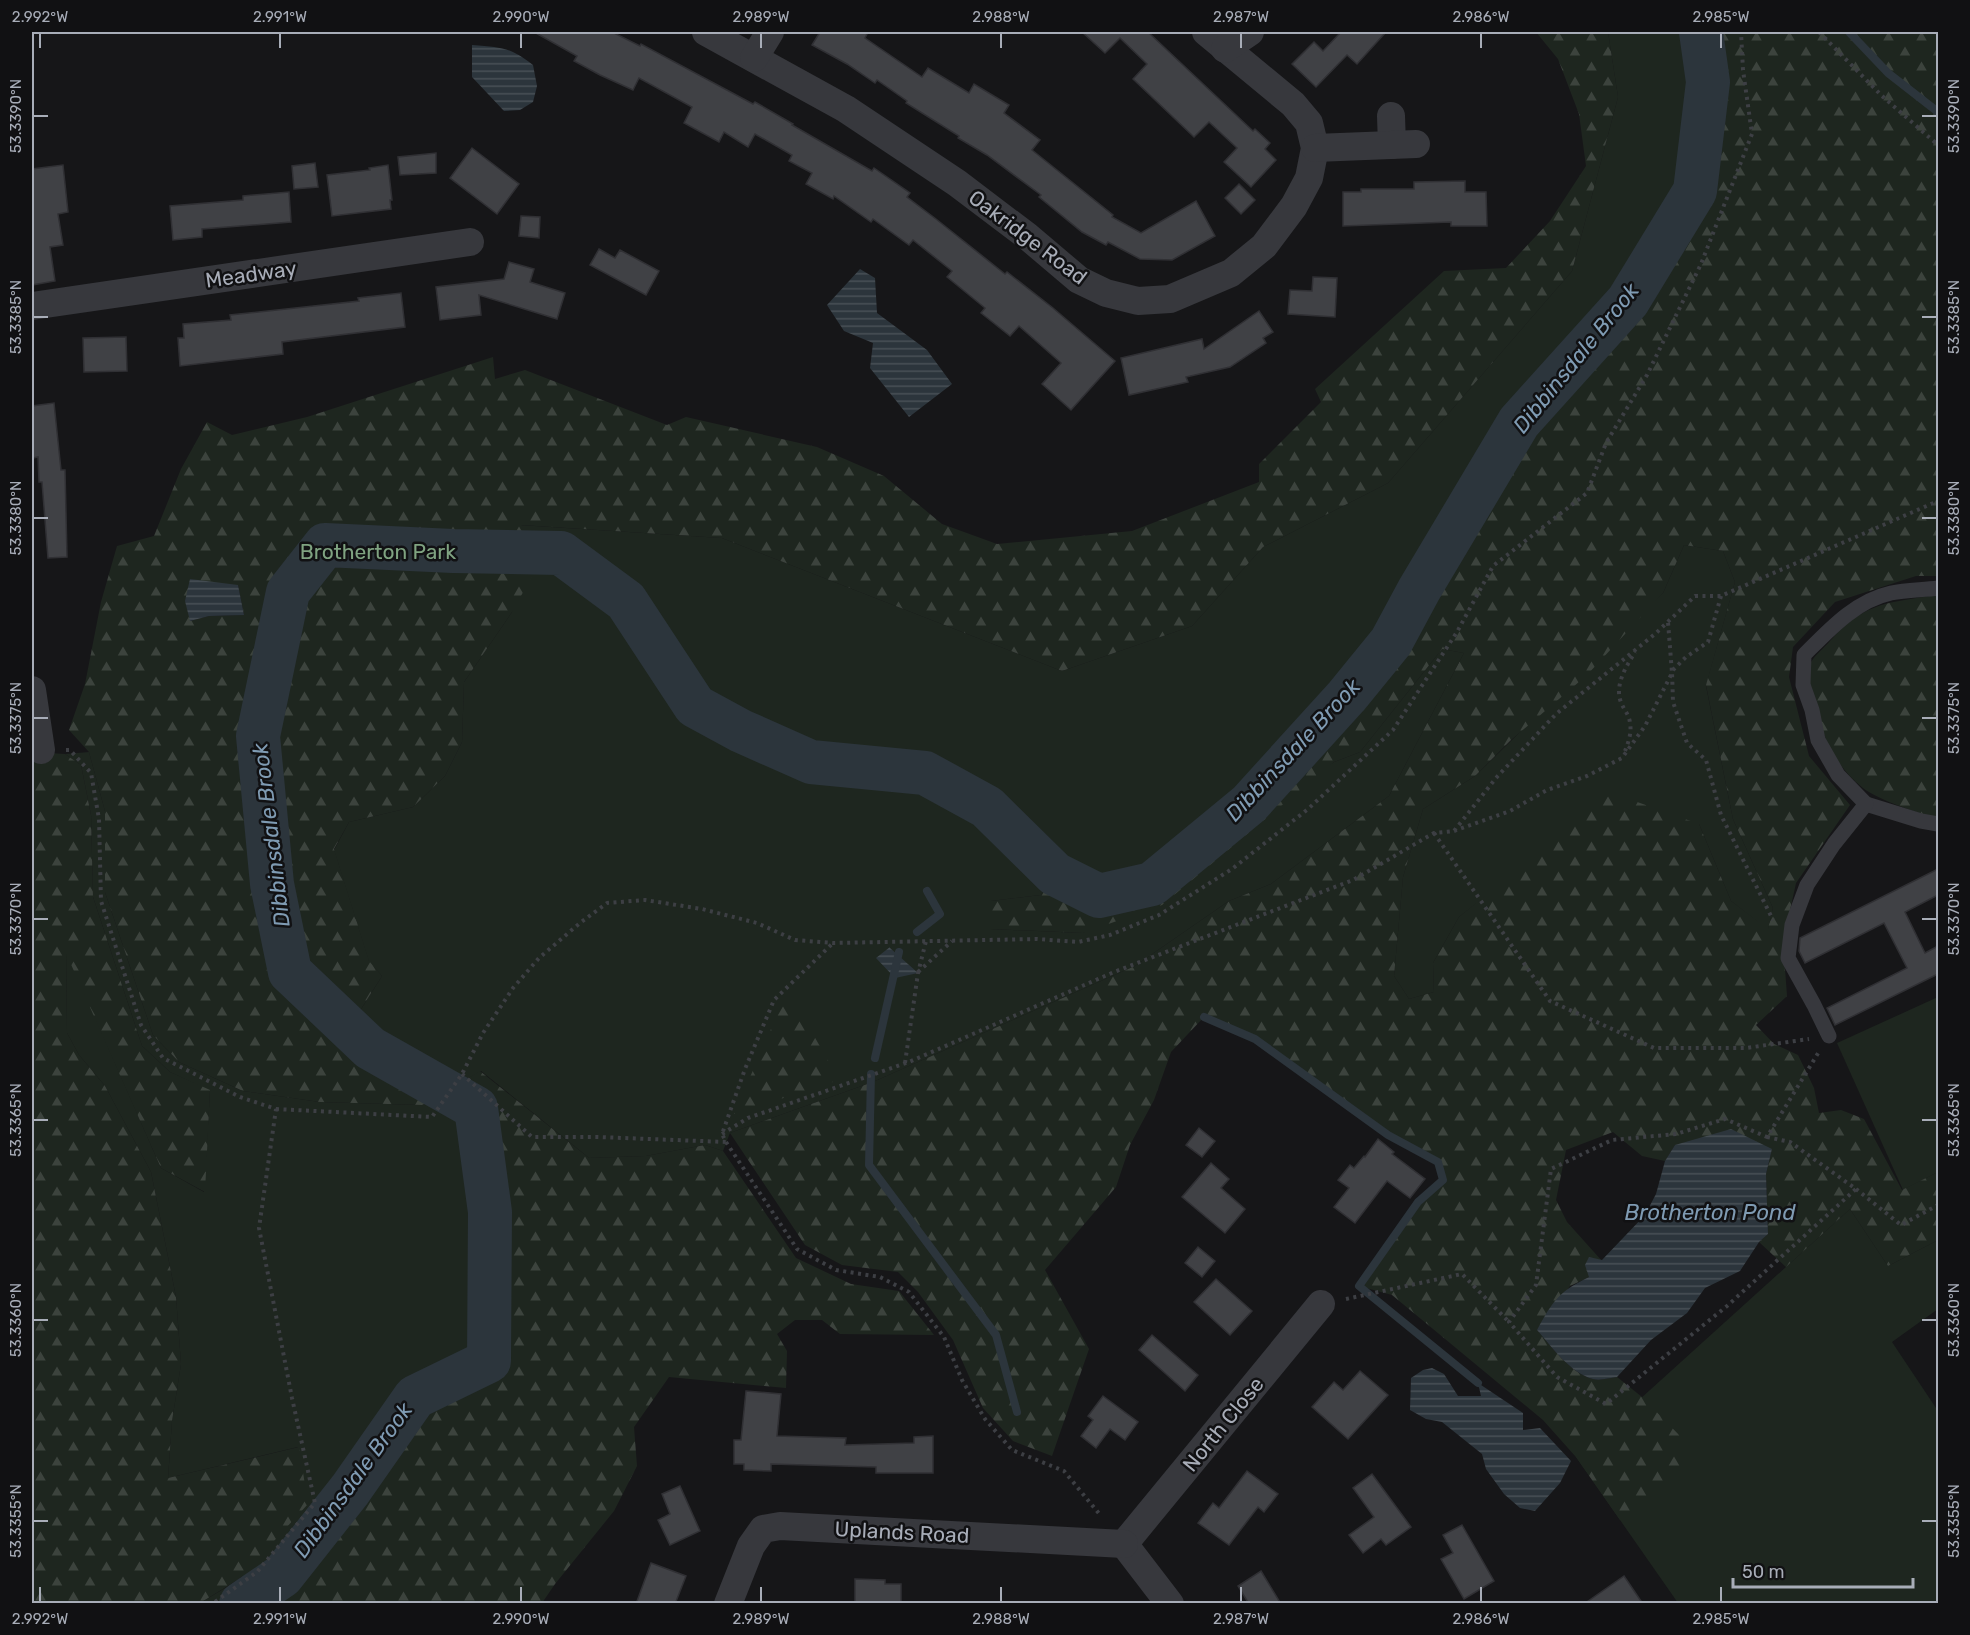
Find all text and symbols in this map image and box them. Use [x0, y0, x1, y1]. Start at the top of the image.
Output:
text: 2.992°W [12, 8, 68, 26]
text: 2.991°W [253, 8, 307, 26]
text: 2.990°W [492, 8, 550, 26]
text: 2.989°W [732, 8, 790, 26]
text: 2.988°W [972, 8, 1030, 26]
text: 2.987°W [1213, 8, 1269, 26]
text: 2.986°W [1452, 8, 1510, 26]
text: 2.985°W [1692, 8, 1750, 26]
text: 53.3390°N [7, 79, 25, 153]
text: 53.3390°N [1945, 79, 1963, 153]
street label: Oakridge Road [964, 184, 1092, 290]
street label: Meadway [204, 255, 299, 293]
water label: Dibbinsdale Brook [1507, 277, 1645, 438]
text: 53.3385°N [7, 280, 25, 354]
text: 53.3385°N [1945, 280, 1963, 354]
text: 53.3380°N [7, 480, 25, 556]
text: 53.3380°N [1945, 480, 1963, 556]
park label: Brotherton Park [300, 539, 456, 564]
water label: Dibbinsdale Brook [1220, 673, 1366, 827]
text: 53.3375°N [7, 682, 25, 754]
text: 53.3375°N [1945, 682, 1963, 754]
water label: Dibbinsdale Brook [246, 741, 296, 929]
text: 53.3370°N [7, 882, 25, 956]
text: 53.3370°N [1945, 882, 1963, 956]
text: 53.3365°N [7, 1083, 25, 1157]
text: 53.3365°N [1945, 1083, 1963, 1157]
water label: Brotherton Pond [1625, 1199, 1796, 1226]
text: 53.3360°N [7, 1283, 25, 1357]
text: 53.3360°N [1945, 1283, 1963, 1357]
street label: North Close [1177, 1372, 1269, 1476]
water label: Dibbinsdale Brook [288, 1397, 419, 1563]
text: 53.3355°N [7, 1484, 25, 1558]
text: 53.3355°N [1945, 1484, 1963, 1558]
street label: Uplands Road [834, 1516, 970, 1548]
scale bar [1733, 1551, 1913, 1589]
text: 50 m [1742, 1561, 1785, 1583]
text: 2.992°W [12, 1610, 68, 1628]
text: 2.991°W [253, 1610, 307, 1628]
text: 2.990°W [492, 1610, 550, 1628]
text: 2.989°W [732, 1610, 790, 1628]
text: 2.988°W [972, 1610, 1030, 1628]
text: 2.987°W [1213, 1610, 1269, 1628]
text: 2.986°W [1452, 1610, 1510, 1628]
text: 2.985°W [1692, 1610, 1750, 1628]

